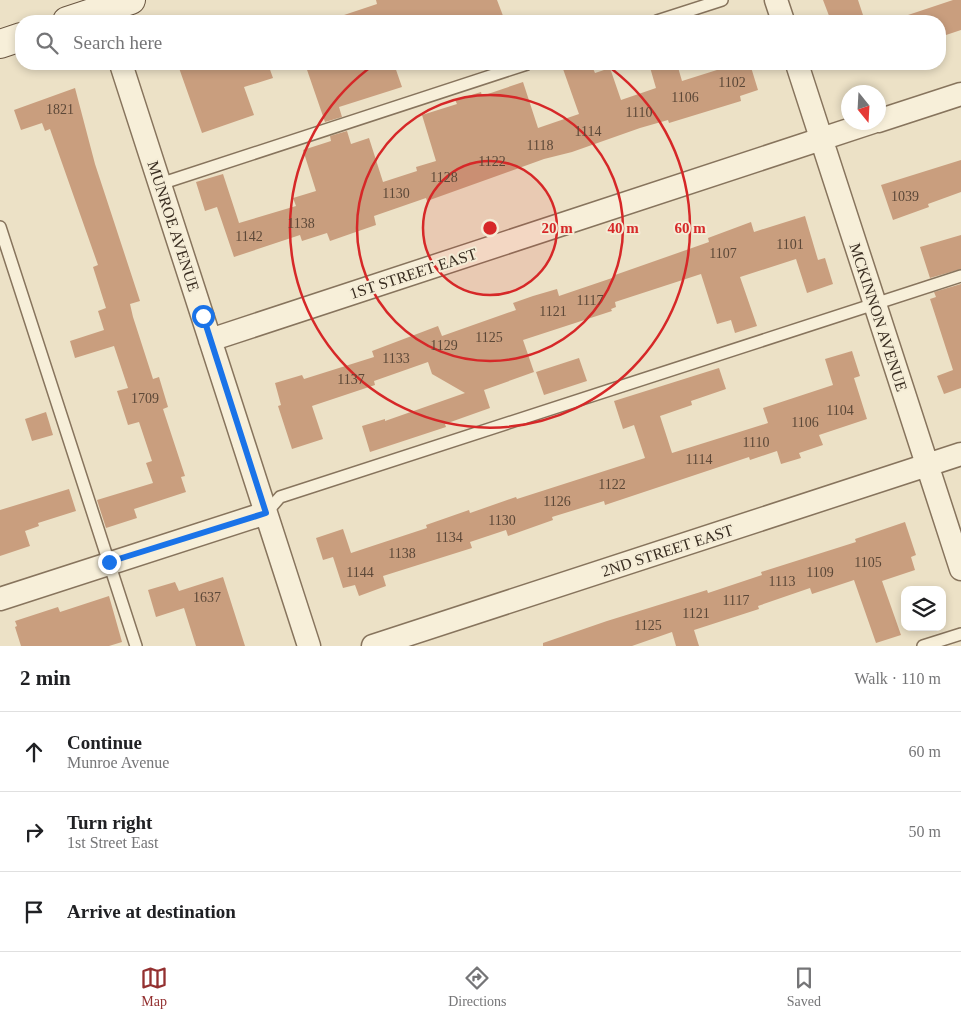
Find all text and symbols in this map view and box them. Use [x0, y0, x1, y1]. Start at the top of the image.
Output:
search box [15, 15, 946, 70]
icon: search [33, 29, 61, 57]
text: Search here [73, 32, 162, 53]
house number: 1102 [718, 75, 746, 90]
north arrow [841, 85, 886, 130]
house number: 1106 [671, 90, 699, 105]
house number: 1821 [46, 102, 74, 117]
house number: 1110 [626, 105, 652, 120]
house number: 1114 [575, 124, 601, 139]
house number: 1118 [527, 138, 553, 153]
house number: 1122 [478, 154, 506, 169]
street label: MUNROE AVENUE [144, 159, 203, 294]
house number: 1128 [430, 170, 458, 185]
house number: 1130 [382, 186, 410, 201]
house number: 1039 [891, 189, 919, 204]
house number: 1138 [287, 216, 315, 231]
centre of rings [481, 219, 499, 237]
text: 20 m [541, 220, 573, 236]
text: 40 m [607, 220, 639, 236]
text: 60 m [674, 220, 706, 236]
house number: 1142 [235, 229, 263, 244]
house number: 1101 [776, 237, 804, 252]
street label: MCKINNON AVENUE [847, 241, 911, 393]
street label: 1ST STREET EAST [347, 245, 479, 302]
house number: 1107 [709, 246, 737, 261]
house number: 1117 [577, 293, 603, 308]
house number: 1121 [539, 304, 567, 319]
route start [192, 305, 215, 328]
house number: 1125 [475, 330, 503, 345]
house number: 1129 [430, 338, 458, 353]
house number: 1133 [382, 351, 410, 366]
house number: 1137 [337, 372, 365, 387]
house number: 1709 [131, 391, 159, 406]
house number: 1104 [826, 403, 854, 418]
house number: 1106 [791, 415, 819, 430]
house number: 1110 [743, 435, 769, 450]
house number: 1114 [686, 452, 712, 467]
house number: 1122 [598, 477, 626, 492]
house number: 1126 [543, 494, 571, 509]
house number: 1130 [488, 513, 516, 528]
street label: 2ND STREET EAST [599, 521, 735, 580]
house number: 1134 [435, 530, 463, 545]
house number: 1138 [388, 546, 416, 561]
route end [98, 551, 121, 574]
house number: 1105 [854, 555, 882, 570]
house number: 1144 [346, 565, 374, 580]
house number: 1109 [806, 565, 834, 580]
house number: 1113 [769, 574, 795, 589]
map controls [901, 586, 946, 631]
button: layers [901, 586, 946, 631]
house number: 1637 [193, 590, 221, 605]
house number: 1117 [723, 593, 749, 608]
house number: 1121 [682, 606, 710, 621]
house number: 1125 [634, 618, 662, 633]
text: 2 min [20, 666, 71, 690]
text: Walk · 110 m [854, 670, 941, 687]
text: Continue [67, 732, 142, 753]
icon: ahead [20, 738, 48, 766]
text: 60 m [909, 743, 941, 760]
text: Munroe Avenue [67, 754, 169, 771]
text: Turn right [67, 812, 152, 833]
icon: right [20, 818, 48, 846]
text: 50 m [909, 823, 941, 840]
text: 1st Street East [67, 834, 159, 851]
icon: arrive [20, 898, 48, 926]
text: Arrive at destination [67, 901, 236, 922]
tab: Map [140, 964, 168, 1010]
tab: Directions [448, 964, 507, 1010]
tab: Saved [787, 964, 821, 1010]

